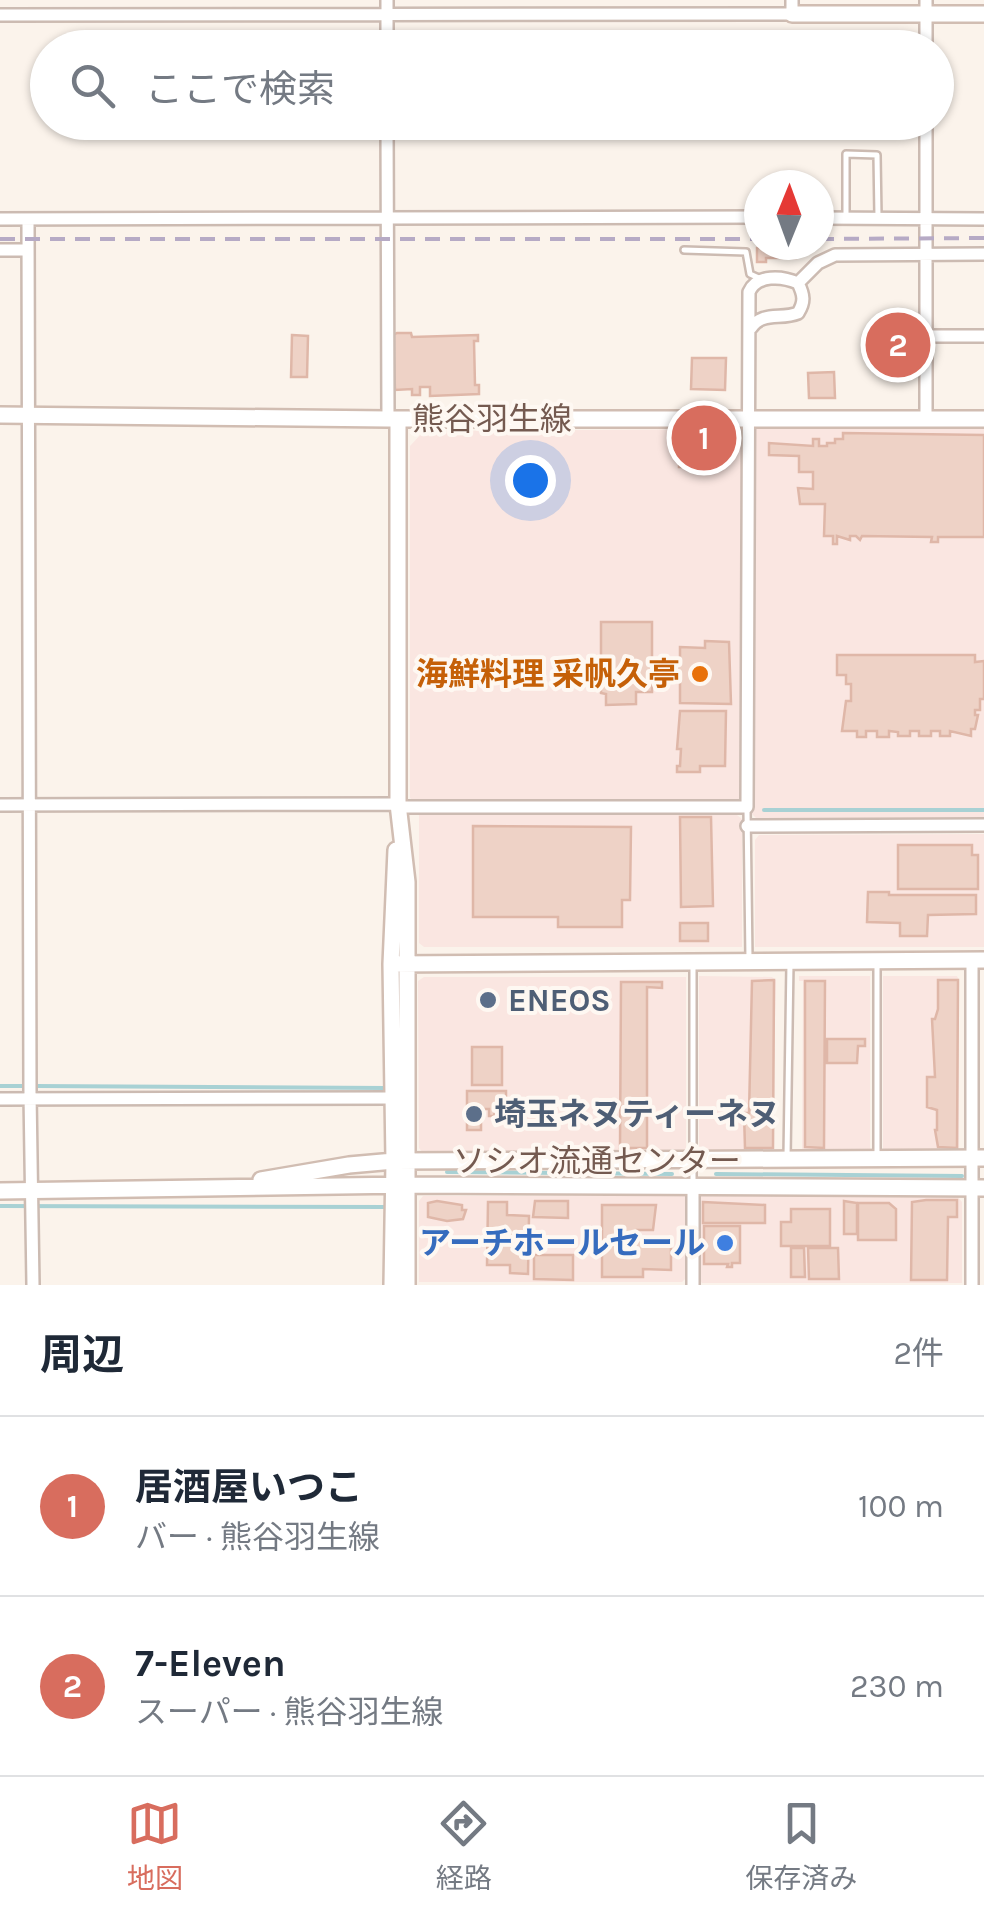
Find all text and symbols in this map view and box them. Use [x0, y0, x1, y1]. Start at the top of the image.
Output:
search box [30, 30, 954, 140]
icon: search [65, 58, 120, 113]
text: ここで検索 [145, 67, 335, 112]
north arrow [744, 170, 834, 260]
pin: 2 [866, 308, 930, 382]
pin: 1 [672, 400, 736, 476]
street label: 熊谷羽生線 [412, 401, 572, 438]
your location [505, 455, 556, 506]
place label: 海鮮料理 采帆久亭 [416, 656, 680, 693]
marker: 海鮮料理 采帆久亭 [689, 663, 711, 685]
place label: ENEOS [508, 982, 611, 1019]
marker: ENEOS [477, 989, 499, 1011]
place label: 埼玉ネヌティーネヌ [494, 1096, 780, 1133]
marker: 埼玉ネヌティーネヌ [463, 1103, 485, 1125]
street label: ソシオ流通センター [453, 1143, 741, 1180]
place label: アーチホールセール [419, 1225, 705, 1262]
marker: アーチホールセール [714, 1232, 736, 1254]
text: 周辺 [40, 1330, 124, 1380]
text: 2件 [893, 1335, 944, 1372]
text: 居酒屋いつこ [135, 1465, 363, 1510]
text: 1 [67, 1488, 78, 1525]
text: 100 m [858, 1488, 944, 1525]
text: バー · 熊谷羽生線 [135, 1519, 380, 1556]
text: 7-Eleven [135, 1641, 286, 1686]
text: 2 [63, 1668, 82, 1705]
text: 230 m [850, 1668, 944, 1705]
text: スーパー · 熊谷羽生線 [135, 1694, 444, 1731]
tab: 地図 [127, 1796, 183, 1896]
tab: 経路 [436, 1796, 492, 1896]
tab: 保存済み [745, 1796, 857, 1896]

